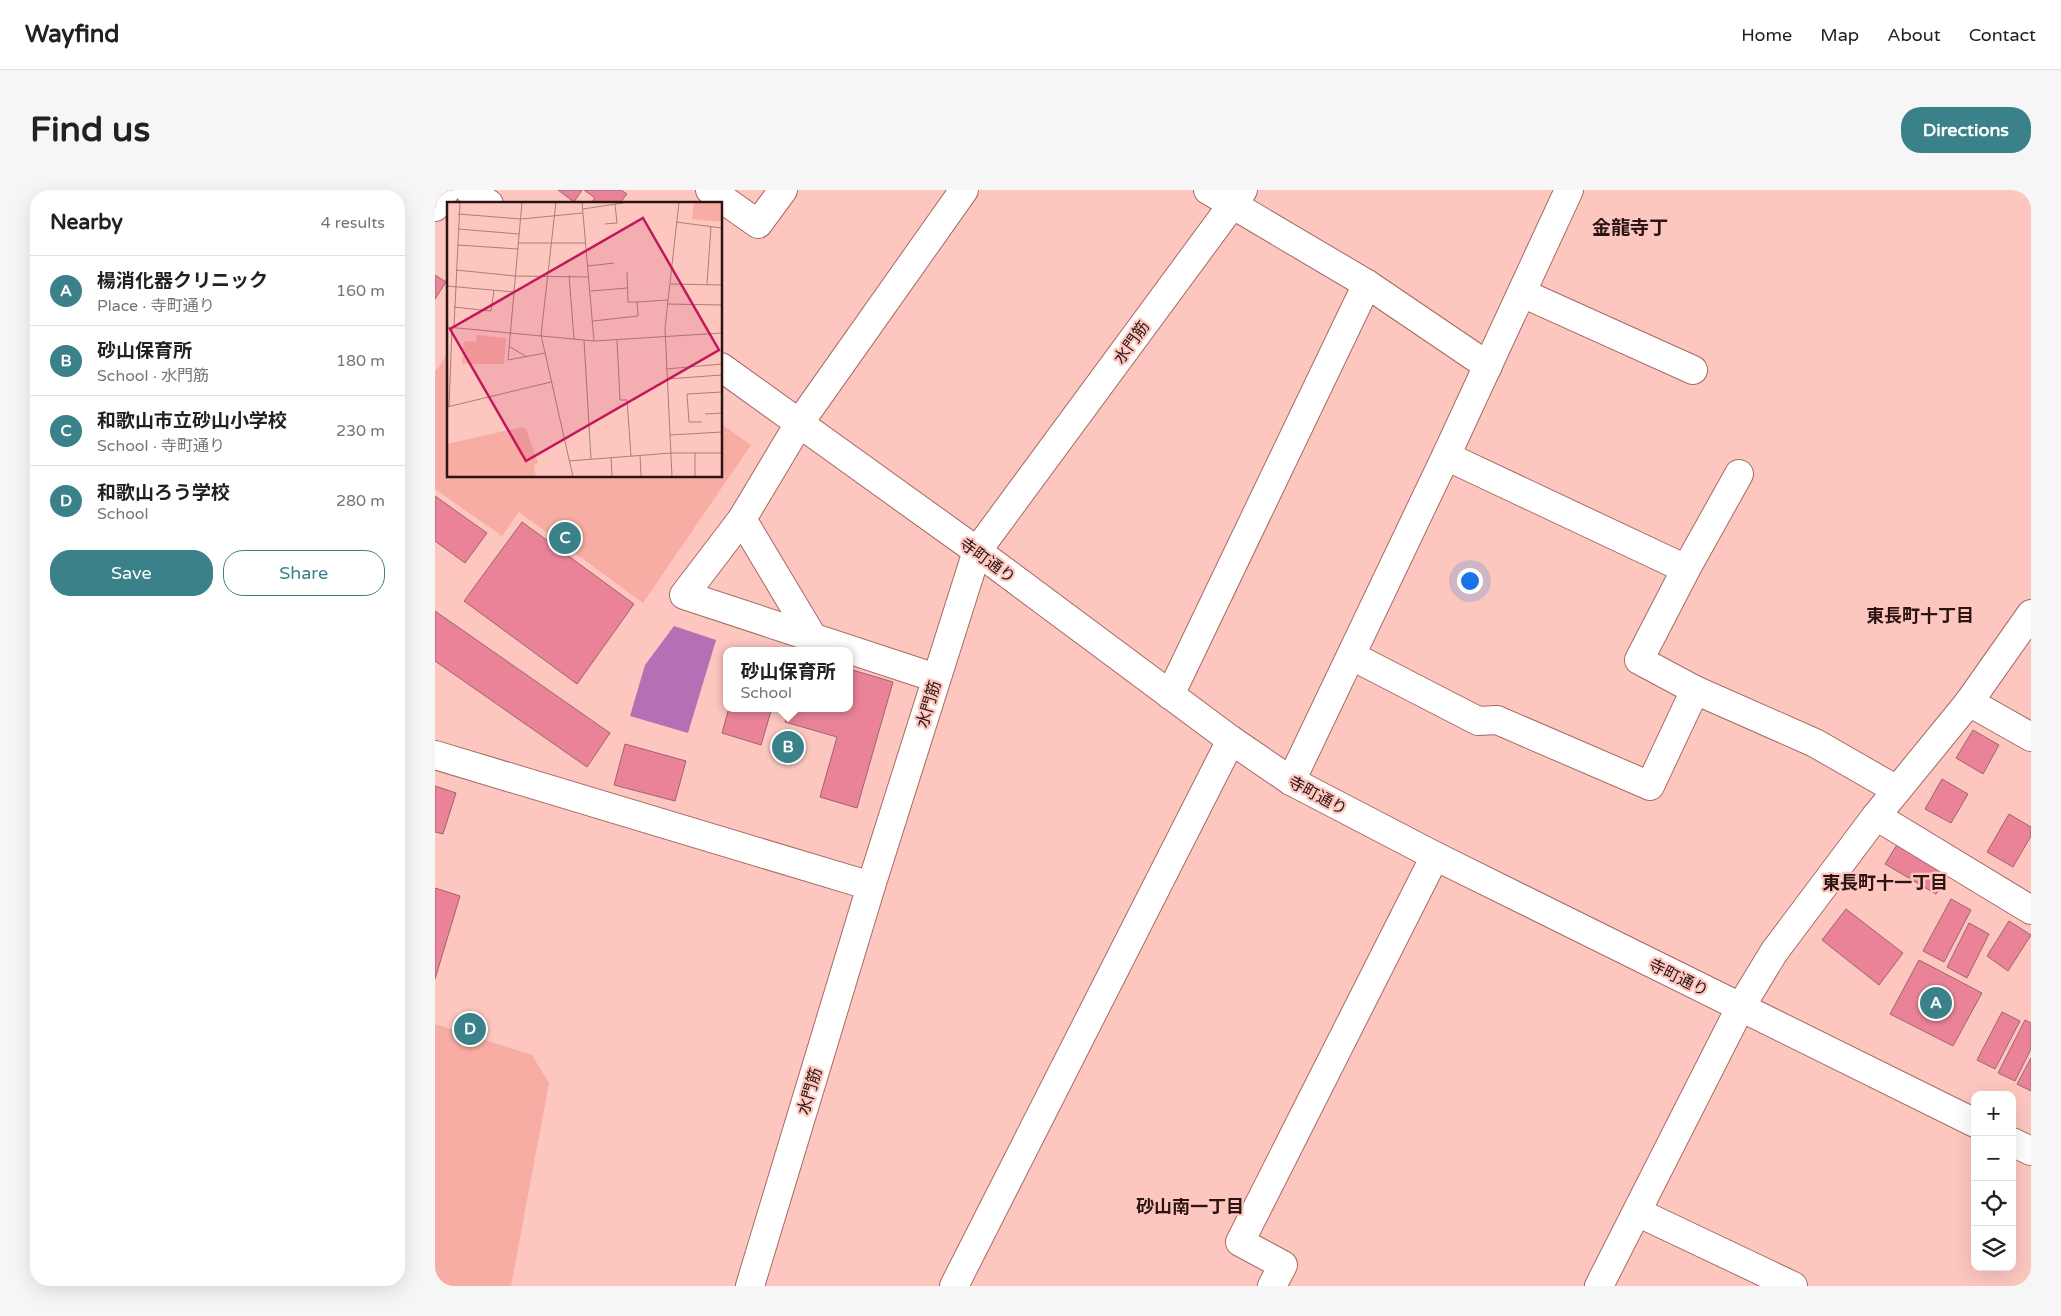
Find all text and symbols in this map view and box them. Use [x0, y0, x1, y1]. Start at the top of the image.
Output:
text: Wayfind [25, 20, 120, 49]
text: Home [1741, 24, 1792, 46]
text: Map [1820, 24, 1859, 46]
text: About [1887, 24, 1941, 46]
text: Contact [1969, 24, 2036, 46]
button: Directions [1901, 107, 2031, 153]
text: Find us [30, 109, 150, 151]
inset map [447, 202, 723, 478]
text: Nearby [50, 210, 123, 235]
text: 4 results [321, 213, 385, 233]
district label: 金龍寺丁 [1592, 217, 1668, 239]
text: 楊消化器クリニック [97, 270, 268, 292]
text: A [60, 281, 72, 301]
text: 160 m [336, 281, 385, 301]
text: Place · 寺町通り [97, 296, 215, 316]
street label: 水門筋 [1110, 317, 1154, 368]
text: 砂山保育所 [97, 340, 192, 362]
text: B [60, 351, 72, 371]
text: 180 m [336, 351, 385, 371]
text: School · 水門筋 [97, 366, 209, 386]
text: 和歌山市立砂山小学校 [97, 410, 287, 432]
text: C [60, 421, 72, 441]
text: 230 m [336, 421, 385, 441]
text: School · 寺町通り [97, 436, 225, 456]
text: 和歌山ろう学校 [97, 482, 230, 504]
text: D [60, 491, 72, 511]
text: 280 m [336, 491, 385, 511]
text: School [97, 504, 149, 524]
pin: C [549, 519, 581, 557]
street label: 寺町通り [956, 534, 1019, 588]
button: Save [50, 550, 213, 596]
button: Share [223, 550, 385, 596]
your location [1457, 568, 1483, 594]
district label: 東長町十丁目 [1866, 605, 1974, 627]
popup [723, 647, 853, 712]
text: 砂山保育所 [740, 661, 836, 683]
street label: 水門筋 [912, 678, 946, 730]
text: School [740, 683, 792, 703]
pin: B [772, 728, 804, 766]
street label: 寺町通り [1285, 772, 1350, 820]
district label: 東長町十一丁目 [1822, 872, 1948, 894]
street label: 寺町通り [1645, 955, 1712, 1001]
pin: A [1920, 984, 1952, 1022]
pin: D [454, 1010, 486, 1048]
street label: 水門筋 [793, 1065, 827, 1117]
map controls [1971, 1091, 2016, 1271]
button: + [1971, 1091, 2016, 1136]
button: − [1971, 1136, 2016, 1181]
button: locate [1971, 1181, 2016, 1226]
district label: 砂山南一丁目 [1136, 1196, 1244, 1218]
button: layers [1971, 1226, 2016, 1271]

